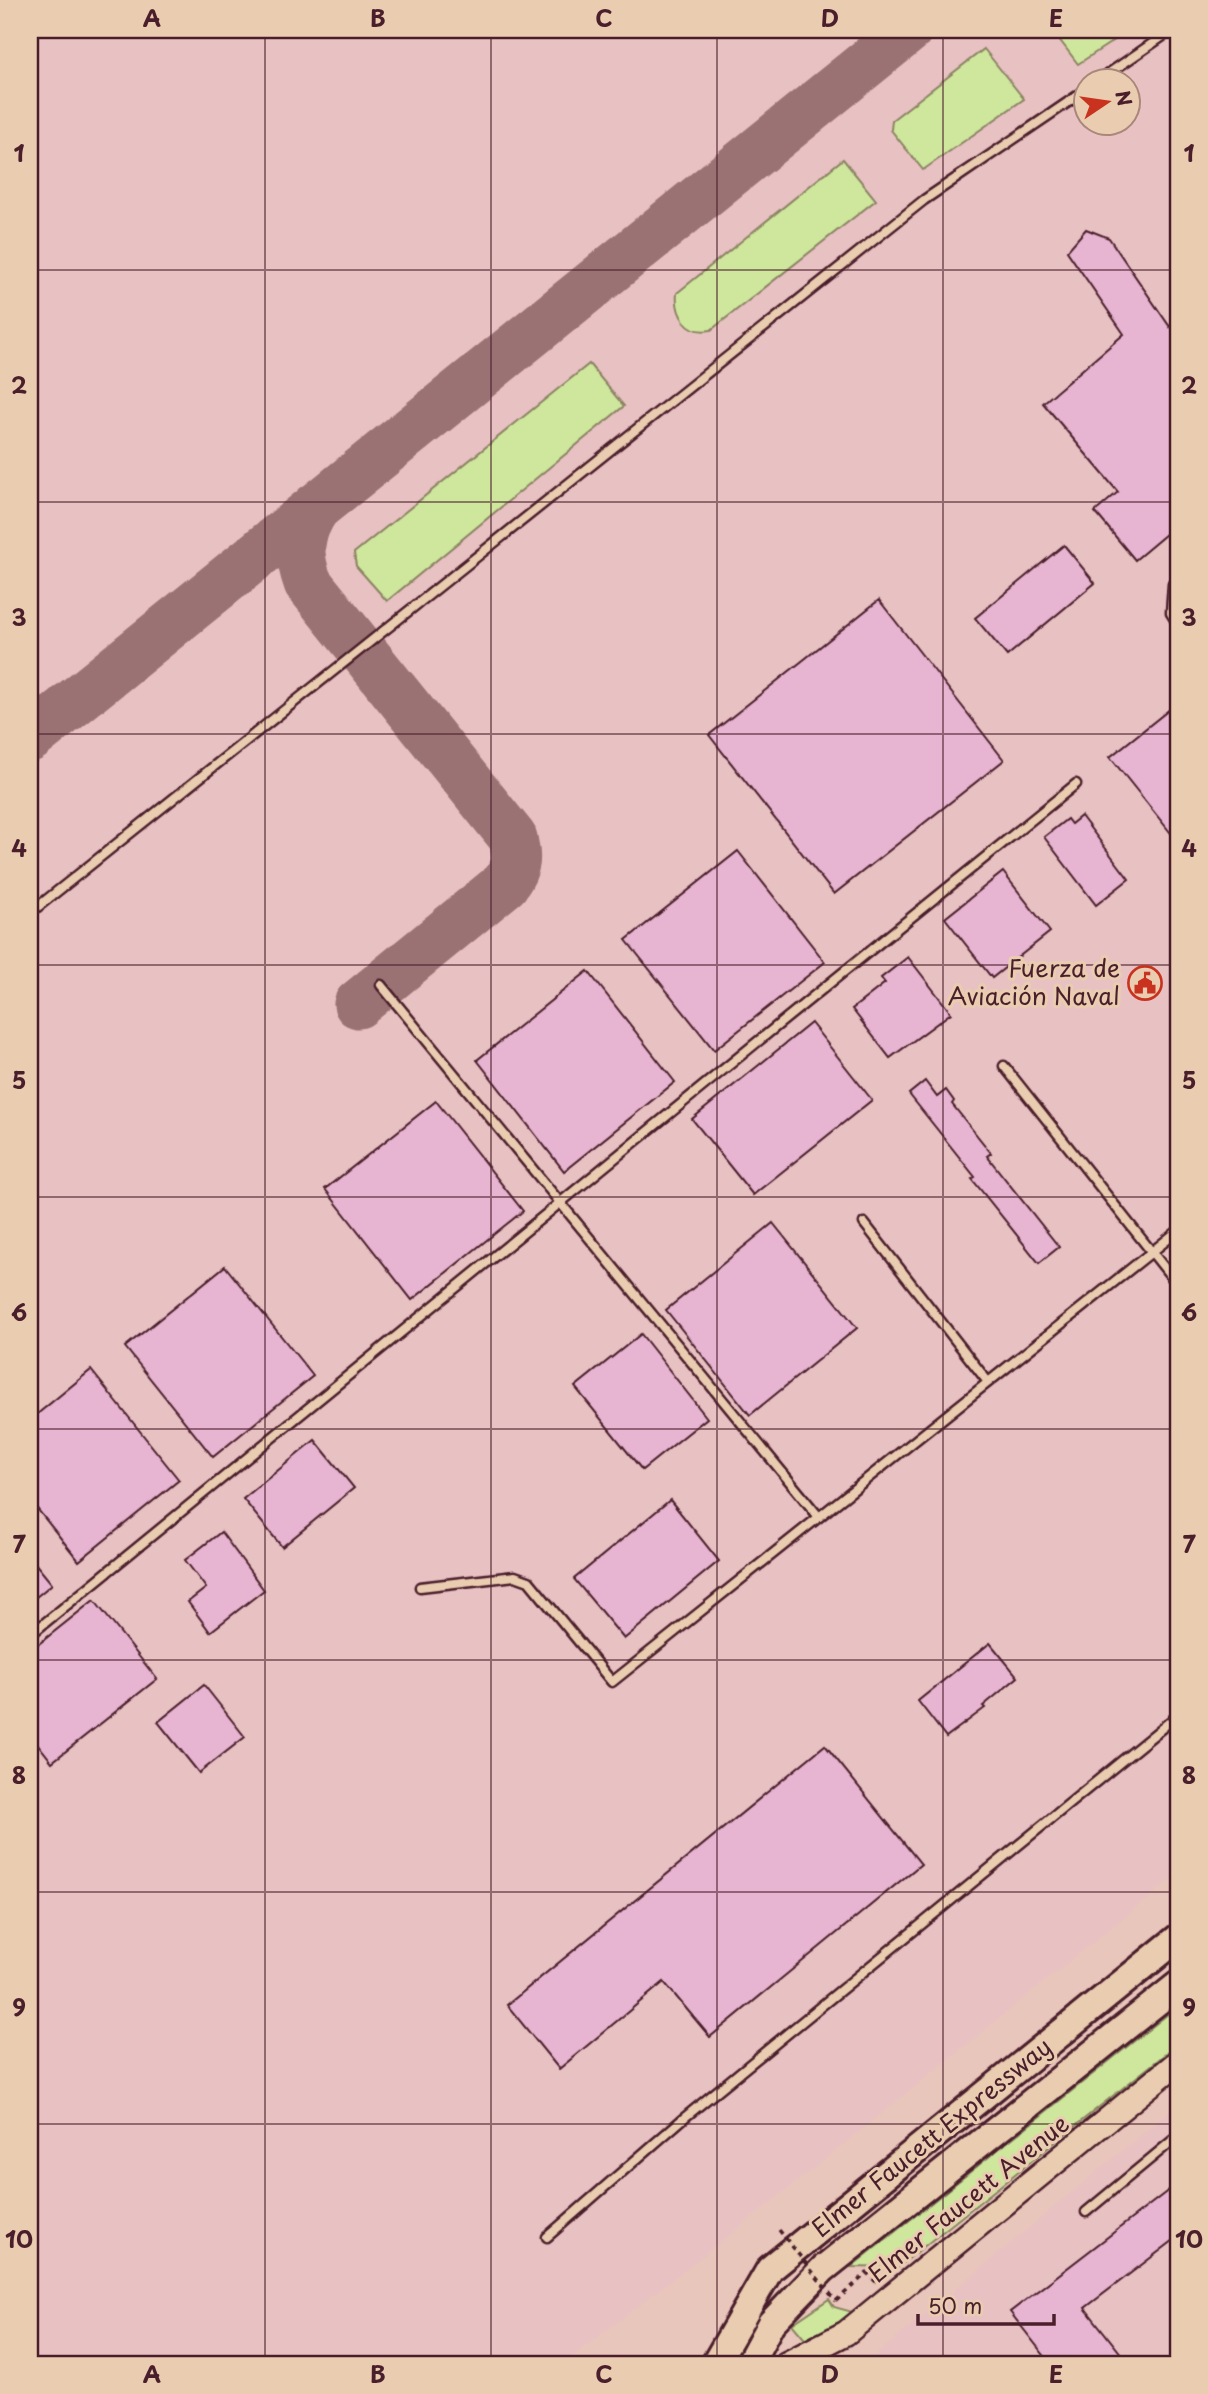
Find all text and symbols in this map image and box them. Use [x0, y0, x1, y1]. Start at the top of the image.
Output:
text: A [143, 0, 161, 35]
text: B [370, 0, 386, 35]
text: C [595, 0, 613, 35]
text: D [821, 0, 839, 35]
text: E [1049, 0, 1063, 35]
north arrow [1072, 66, 1142, 136]
text: N [1109, 87, 1140, 108]
text: 1 [14, 135, 25, 170]
text: 1 [1184, 135, 1195, 170]
text: 2 [11, 367, 27, 402]
text: 2 [1181, 367, 1197, 402]
text: 3 [11, 599, 27, 634]
text: 3 [1181, 599, 1197, 634]
text: 4 [11, 830, 27, 865]
text: 4 [1181, 830, 1197, 865]
place label: Fuerza de Aviación Naval [948, 949, 1120, 1013]
public building icon: Fuerza de Aviación Naval [1126, 964, 1164, 1002]
text: 5 [12, 1062, 26, 1097]
text: 5 [1182, 1062, 1196, 1097]
text: 6 [11, 1294, 27, 1329]
text: 6 [1181, 1294, 1197, 1329]
text: 7 [12, 1526, 26, 1561]
text: 7 [1182, 1526, 1196, 1561]
text: 8 [12, 1757, 26, 1792]
text: 8 [1182, 1757, 1196, 1792]
text: 9 [12, 1989, 26, 2024]
text: 9 [1182, 1989, 1196, 2024]
street label: Elmer Faucett Expressway [803, 2028, 1058, 2245]
street label: Elmer Faucett Avenue [860, 2105, 1076, 2290]
text: 10 [5, 2221, 33, 2256]
text: 10 [1175, 2221, 1203, 2256]
scale bar [918, 2282, 1054, 2326]
text: 50 m [928, 2289, 982, 2321]
text: A [143, 2356, 161, 2391]
text: B [370, 2356, 386, 2391]
text: C [595, 2356, 613, 2391]
text: D [821, 2356, 839, 2391]
text: E [1049, 2356, 1063, 2391]

